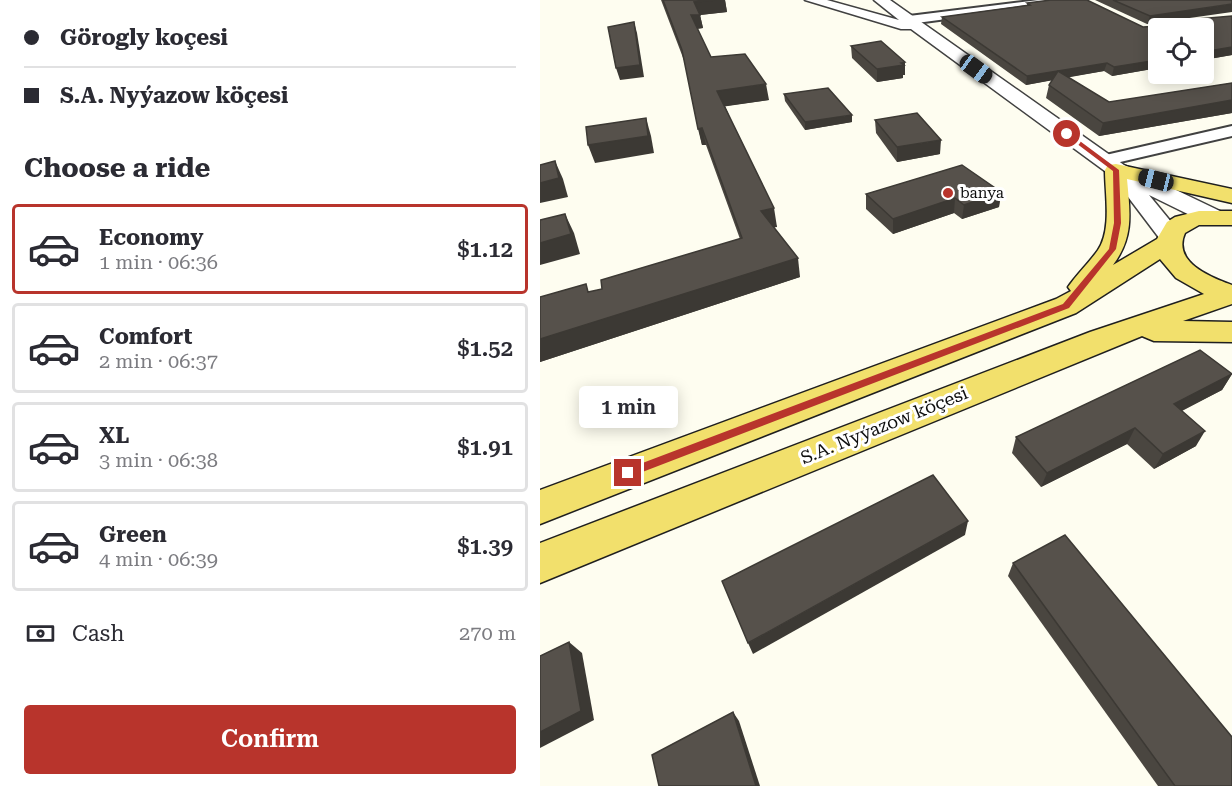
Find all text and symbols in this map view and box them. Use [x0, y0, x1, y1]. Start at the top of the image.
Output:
map controls [1148, 18, 1214, 84]
button: locate [1148, 18, 1214, 84]
text: Görogly koçesi [60, 25, 228, 50]
car [956, 51, 996, 87]
text: S.A. Nyýazow köçesi [60, 83, 288, 108]
route start [1053, 120, 1080, 147]
text: Choose a ride [24, 152, 210, 184]
car [1136, 167, 1176, 193]
place label: banya [960, 184, 1004, 202]
marker: banya [941, 186, 955, 200]
icon: car [27, 222, 81, 276]
text: Economy [99, 225, 203, 250]
text: $1.12 [457, 237, 513, 262]
text: 1 min · 06:36 [99, 250, 218, 274]
icon: car [27, 321, 81, 375]
text: Comfort [99, 324, 192, 349]
text: $1.52 [457, 336, 513, 361]
text: 2 min · 06:37 [99, 349, 218, 373]
street label: S.A. Nyýazow köçesi [797, 382, 971, 468]
callout: 1 min [578, 386, 678, 428]
text: 1 min [601, 395, 656, 419]
icon: car [27, 420, 81, 474]
text: XL [99, 423, 129, 448]
text: $1.91 [457, 435, 513, 460]
text: 3 min · 06:38 [99, 448, 218, 472]
route end [614, 459, 641, 486]
icon: car [27, 519, 81, 573]
text: Green [99, 522, 167, 547]
text: $1.39 [457, 534, 513, 559]
text: 4 min · 06:39 [99, 547, 218, 571]
icon: cash [24, 617, 57, 650]
text: Cash [72, 621, 124, 646]
text: 270 m [459, 621, 516, 645]
button: Confirm [24, 705, 516, 774]

